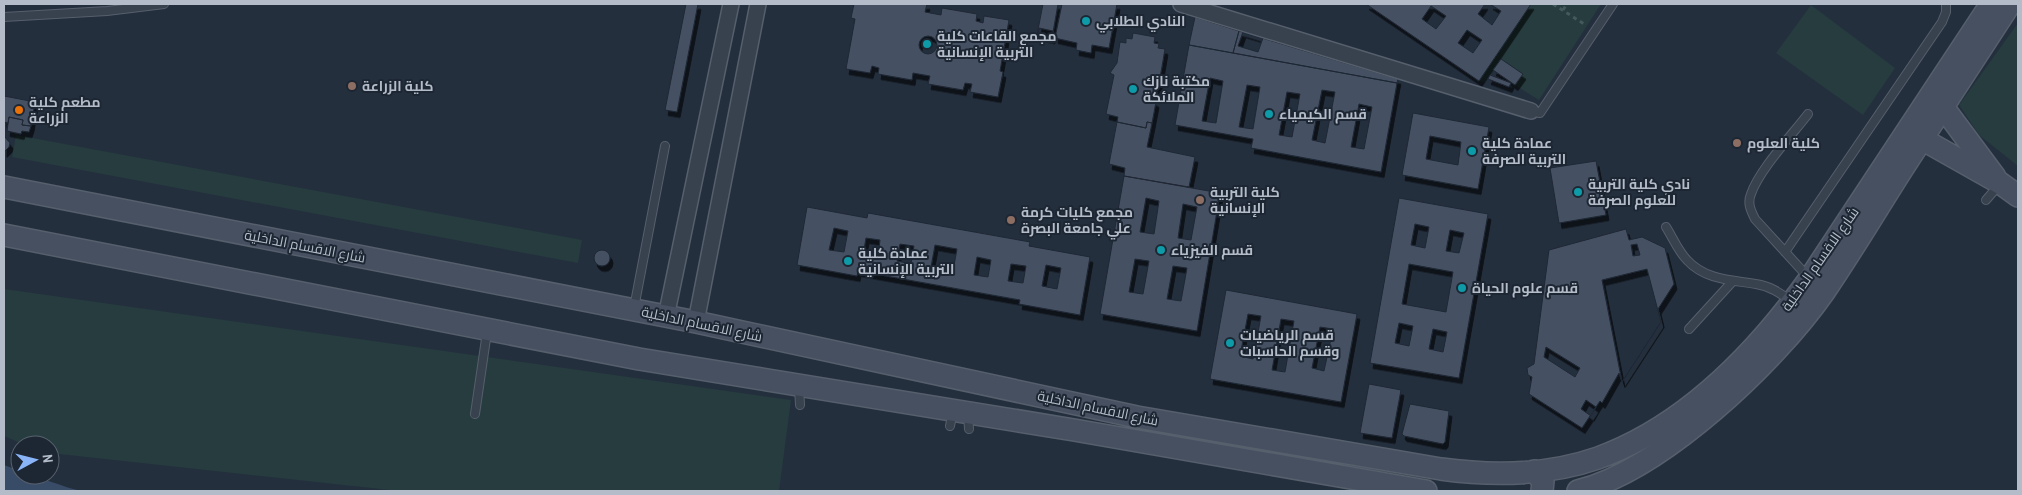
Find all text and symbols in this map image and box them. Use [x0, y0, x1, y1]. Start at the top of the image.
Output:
place label: النادي الطلابي [1096, 12, 1185, 33]
marker: النادي الطلابي [1080, 15, 1092, 27]
place label: مجمع القاعات كلية التربية الإنسانية [937, 27, 1056, 62]
marker: مجمع القاعات كلية التربية الإنسانية [921, 38, 933, 50]
place label: مكتبة نازك الملائكة [1143, 72, 1210, 106]
place label: كلية الزراعة [362, 77, 433, 95]
marker: كلية الزراعة [346, 80, 358, 92]
marker: مكتبة نازك الملائكة [1127, 83, 1139, 95]
place label: مطعم كلية الزراعة [29, 93, 101, 127]
marker: مطعم كلية الزراعة [13, 104, 25, 116]
place label: قسم الكيمياء [1279, 105, 1367, 124]
marker: قسم الكيمياء [1263, 108, 1275, 120]
place label: عمادة كلية التربية الصرفة [1482, 134, 1566, 168]
place label: كلية العلوم [1747, 134, 1820, 153]
marker: كلية العلوم [1731, 137, 1743, 149]
marker: عمادة كلية التربية الصرفة [1466, 145, 1478, 157]
place label: نادي كلية التربية للعلوم الصرفة [1588, 175, 1690, 210]
place label: كلية التربية الإنسانية [1210, 183, 1280, 218]
marker: نادي كلية التربية للعلوم الصرفة [1572, 186, 1584, 198]
marker: كلية التربية الإنسانية [1194, 194, 1206, 206]
place label: مجمع كليات كرمة علي جامعة البصرة [1021, 203, 1133, 240]
street label: شارع الاقسام الداخلية [1777, 204, 1863, 315]
marker: مجمع كليات كرمة علي جامعة البصرة [1005, 214, 1017, 226]
street label: شارع الاقسام الداخلية [243, 225, 367, 268]
place label: قسم الفيزياء [1171, 241, 1253, 260]
place label: عمادة كلية التربية الإنسانية [858, 244, 954, 279]
marker: قسم الفيزياء [1155, 244, 1167, 256]
marker: عمادة كلية التربية الإنسانية [842, 255, 854, 267]
place label: قسم علوم الحياة [1472, 279, 1578, 298]
marker: قسم علوم الحياة [1456, 282, 1468, 294]
street label: شارع الاقسام الداخلية [640, 302, 764, 347]
place label: قسم الرياضيات وقسم الحاسبات [1240, 326, 1339, 361]
marker: قسم الرياضيات وقسم الحاسبات [1224, 337, 1236, 349]
street label: شارع الاقسام الداخلية [1036, 386, 1160, 431]
north arrow [10, 435, 60, 485]
text: N [38, 453, 57, 464]

